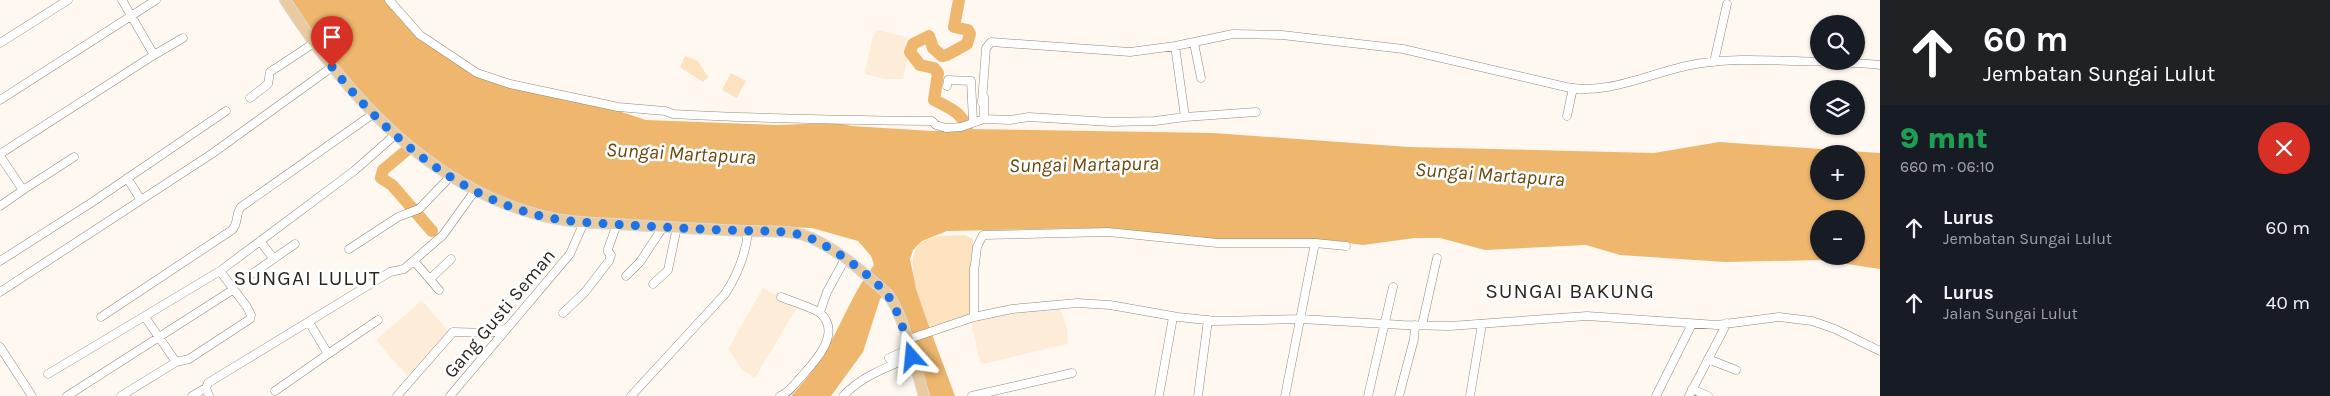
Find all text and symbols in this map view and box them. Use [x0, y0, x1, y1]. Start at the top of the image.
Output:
map controls [1810, 15, 1865, 265]
button: search [1810, 15, 1865, 70]
pin [311, 16, 353, 67]
text: 60 m [1983, 19, 2068, 60]
icon: ahead [1900, 20, 1965, 85]
icon: arrive [318, 23, 346, 51]
text: Jembatan Sungai Lulut [1983, 61, 2215, 87]
button: layers [1810, 80, 1865, 135]
text: 9 mnt [1900, 120, 1988, 156]
button: close [2258, 122, 2310, 174]
water label: Sungai Martapura [605, 138, 757, 169]
button: + [1810, 145, 1865, 200]
water label: Sungai Martapura [1009, 152, 1159, 177]
text: 660 m · 06:10 [1900, 157, 1994, 176]
water label: Sungai Martapura [1414, 158, 1566, 191]
text: Lurus [1943, 207, 1994, 229]
button: − [1810, 210, 1865, 265]
icon: ahead [1900, 214, 1928, 242]
text: 60 m [2266, 217, 2310, 239]
text: Jembatan Sungai Lulut [1943, 229, 2112, 248]
street label: Gang Gusti Seman [439, 245, 560, 383]
district label: SUNGAI LULUT [234, 266, 380, 290]
district label: SUNGAI BAKUNG [1485, 279, 1655, 303]
text: Lurus [1943, 282, 1994, 304]
icon: ahead [1900, 289, 1928, 317]
text: 40 m [2266, 292, 2310, 314]
text: Jalan Sungai Lulut [1943, 304, 2078, 323]
position arrow [885, 330, 937, 382]

